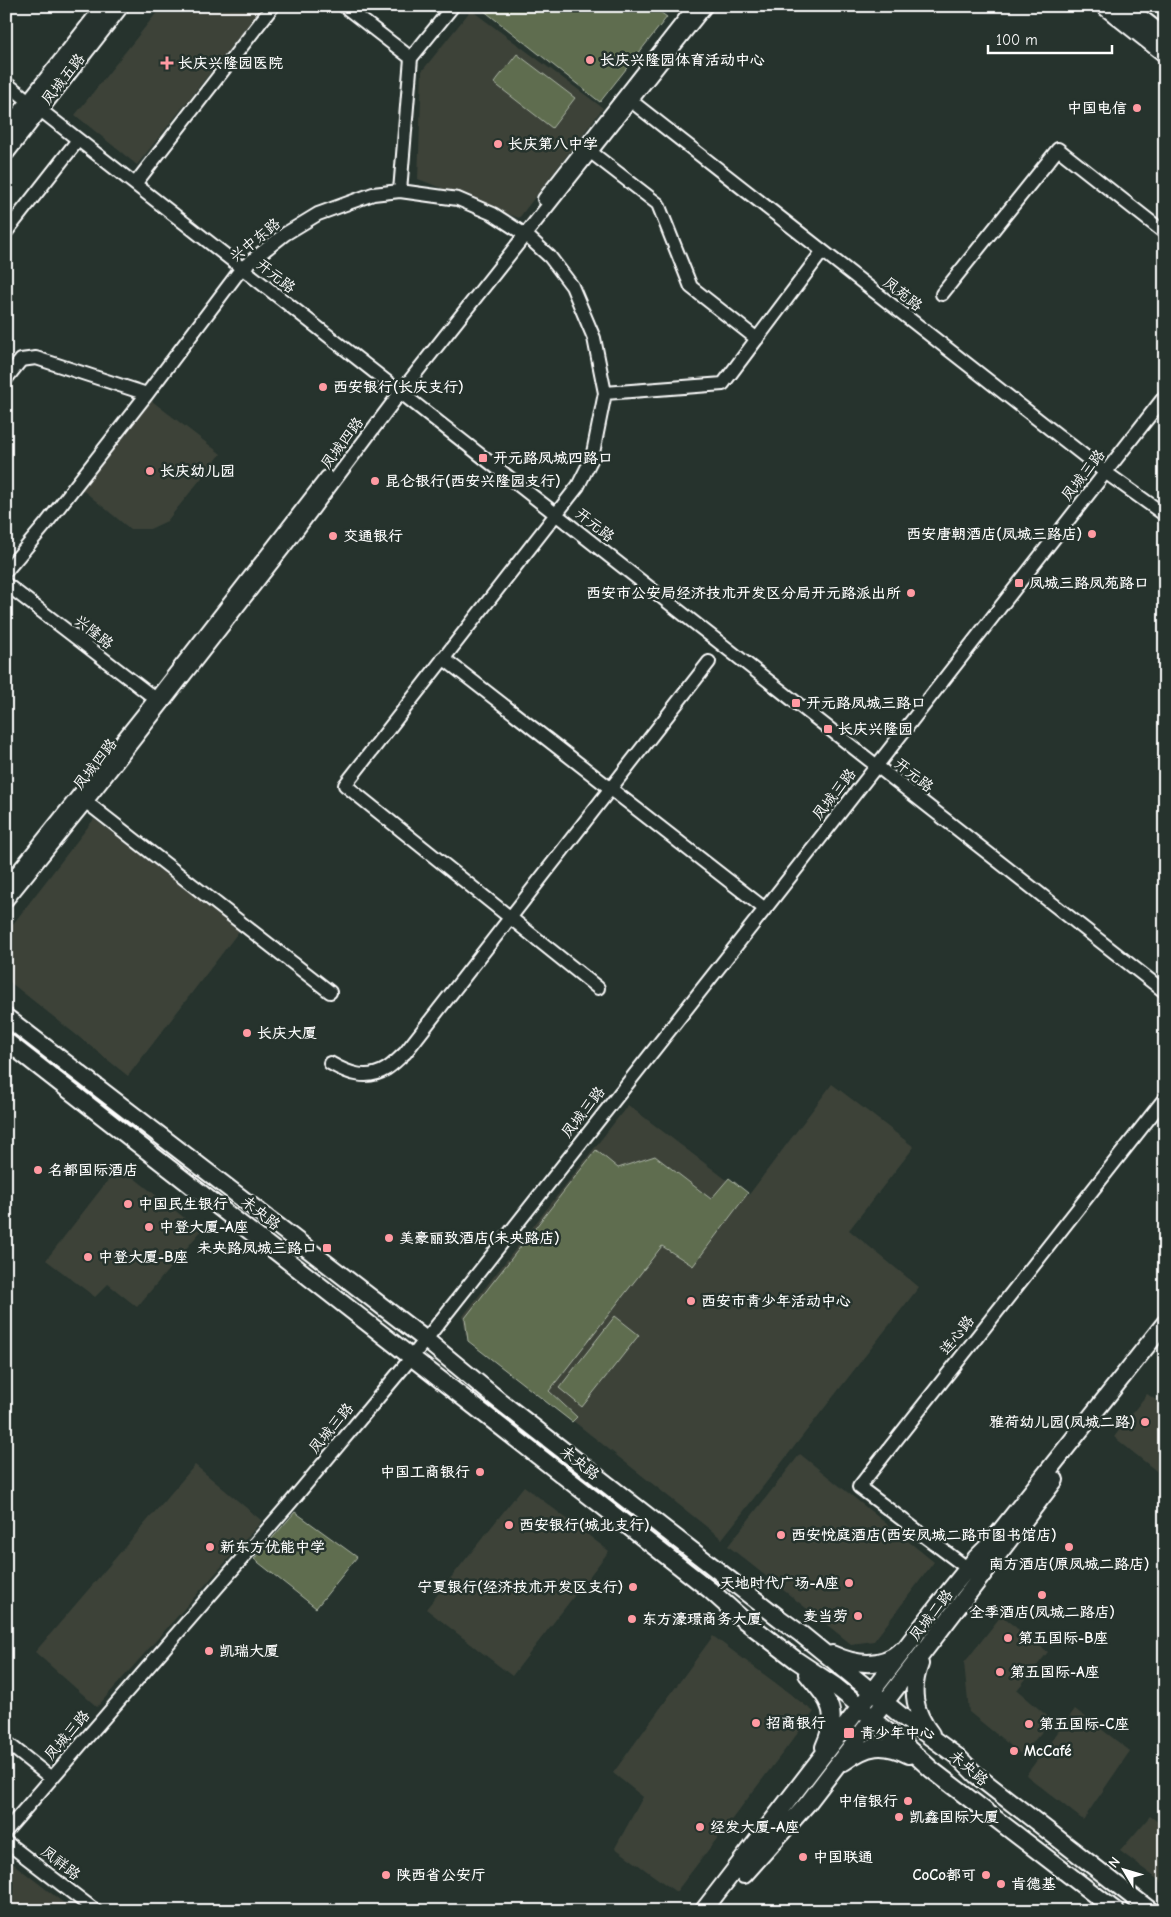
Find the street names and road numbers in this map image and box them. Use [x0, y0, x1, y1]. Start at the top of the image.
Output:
street label: 凤城五路 [37, 50, 89, 108]
street label: 兴中东路 [226, 214, 284, 266]
street label: 开元路 [253, 255, 299, 297]
street label: 凤苑路 [880, 273, 926, 315]
street label: 凤城四路 [317, 414, 367, 472]
street label: 凤城三路 [1057, 446, 1109, 504]
street label: 开元路 [572, 504, 618, 546]
street label: 兴隆路 [71, 611, 117, 653]
street label: 凤城四路 [69, 735, 121, 793]
street label: 开元路 [891, 754, 937, 796]
street label: 凤城三路 [808, 765, 860, 823]
street label: 凤城三路 [557, 1083, 609, 1141]
street label: 未央路 [238, 1192, 284, 1234]
street label: 连心路 [936, 1312, 978, 1358]
street label: 凤城三路 [305, 1399, 357, 1457]
street label: 未央路 [557, 1442, 603, 1484]
street label: 凤城二路 [905, 1586, 957, 1644]
street label: 凤城三路 [41, 1706, 93, 1764]
street label: 未央路 [946, 1746, 992, 1790]
street label: 凤祥路 [38, 1842, 84, 1884]

